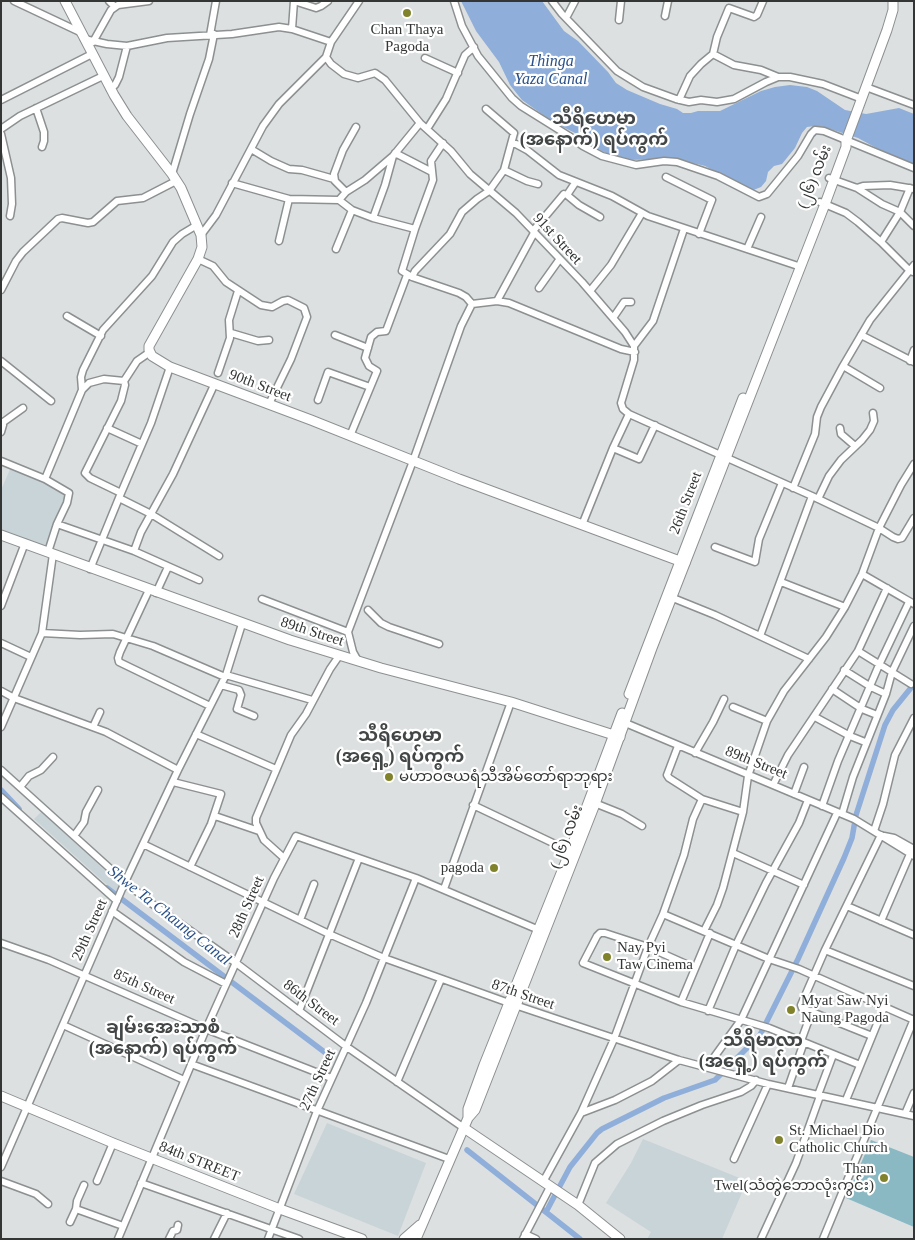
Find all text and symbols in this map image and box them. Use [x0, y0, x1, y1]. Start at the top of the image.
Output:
marker: Chan Thaya Pagoda [401, 7, 413, 19]
place label: Chan Thaya Pagoda [371, 21, 443, 56]
water label: Thinga Yaza Canal [515, 52, 587, 90]
district label: သီရိဟေမာ (အနောက်) ရပ်ကွက် [520, 108, 668, 150]
street label: (၂၆) လမ်း [794, 143, 836, 211]
street label: 91st Street [529, 210, 585, 268]
street label: 90th Street [226, 366, 294, 406]
street label: 26th Street [666, 469, 706, 537]
street label: 89th Street [278, 613, 346, 651]
district label: သီရိဟေမာ (အရှေ့) ရပ်ကွက် [336, 725, 464, 768]
street label: 89th Street [722, 742, 790, 784]
place label: မဟာဝိဇယရံသီအိမ်တော်ရာဘုရား [399, 768, 613, 786]
marker: မဟာဝိဇယရံသီအိမ်တော်ရာဘုရား [383, 771, 395, 783]
street label: (၂၆) လမ်း [547, 803, 587, 871]
place label: pagoda [441, 859, 484, 877]
water label: Shwe Ta Chaung Canal [104, 862, 234, 970]
marker: pagoda [488, 862, 500, 874]
street label: 28th Street [225, 873, 269, 941]
street label: 29th Street [68, 896, 112, 964]
place label: Nay Pyi Taw Cinema [617, 939, 693, 974]
marker: Nay Pyi Taw Cinema [601, 951, 613, 963]
street label: 85th Street [110, 965, 178, 1009]
street label: 86th Street [279, 976, 343, 1030]
street label: 87th Street [489, 976, 557, 1014]
place label: Myat Saw Nyi Naung Pagoda [801, 992, 889, 1027]
marker: Myat Saw Nyi Naung Pagoda [785, 1004, 797, 1016]
district label: ချမ်းအေးသာစံ (အနောက်) ရပ်ကွက် [89, 1017, 237, 1060]
district label: သီရိမာလာ (အရှေ့) ရပ်ကွက် [699, 1030, 827, 1072]
street label: 27th Street [296, 1047, 340, 1113]
place label: St. Michael Dio Catholic Church [789, 1122, 888, 1157]
marker: St. Michael Dio Catholic Church [773, 1134, 785, 1146]
street label: 84th STREET [156, 1138, 242, 1186]
place label: Than Twel(သံတွဲဘောလုံးကွင်း) [714, 1160, 874, 1195]
marker: Than Twel(သံတွဲဘောလုံးကွင်း) [878, 1172, 890, 1184]

